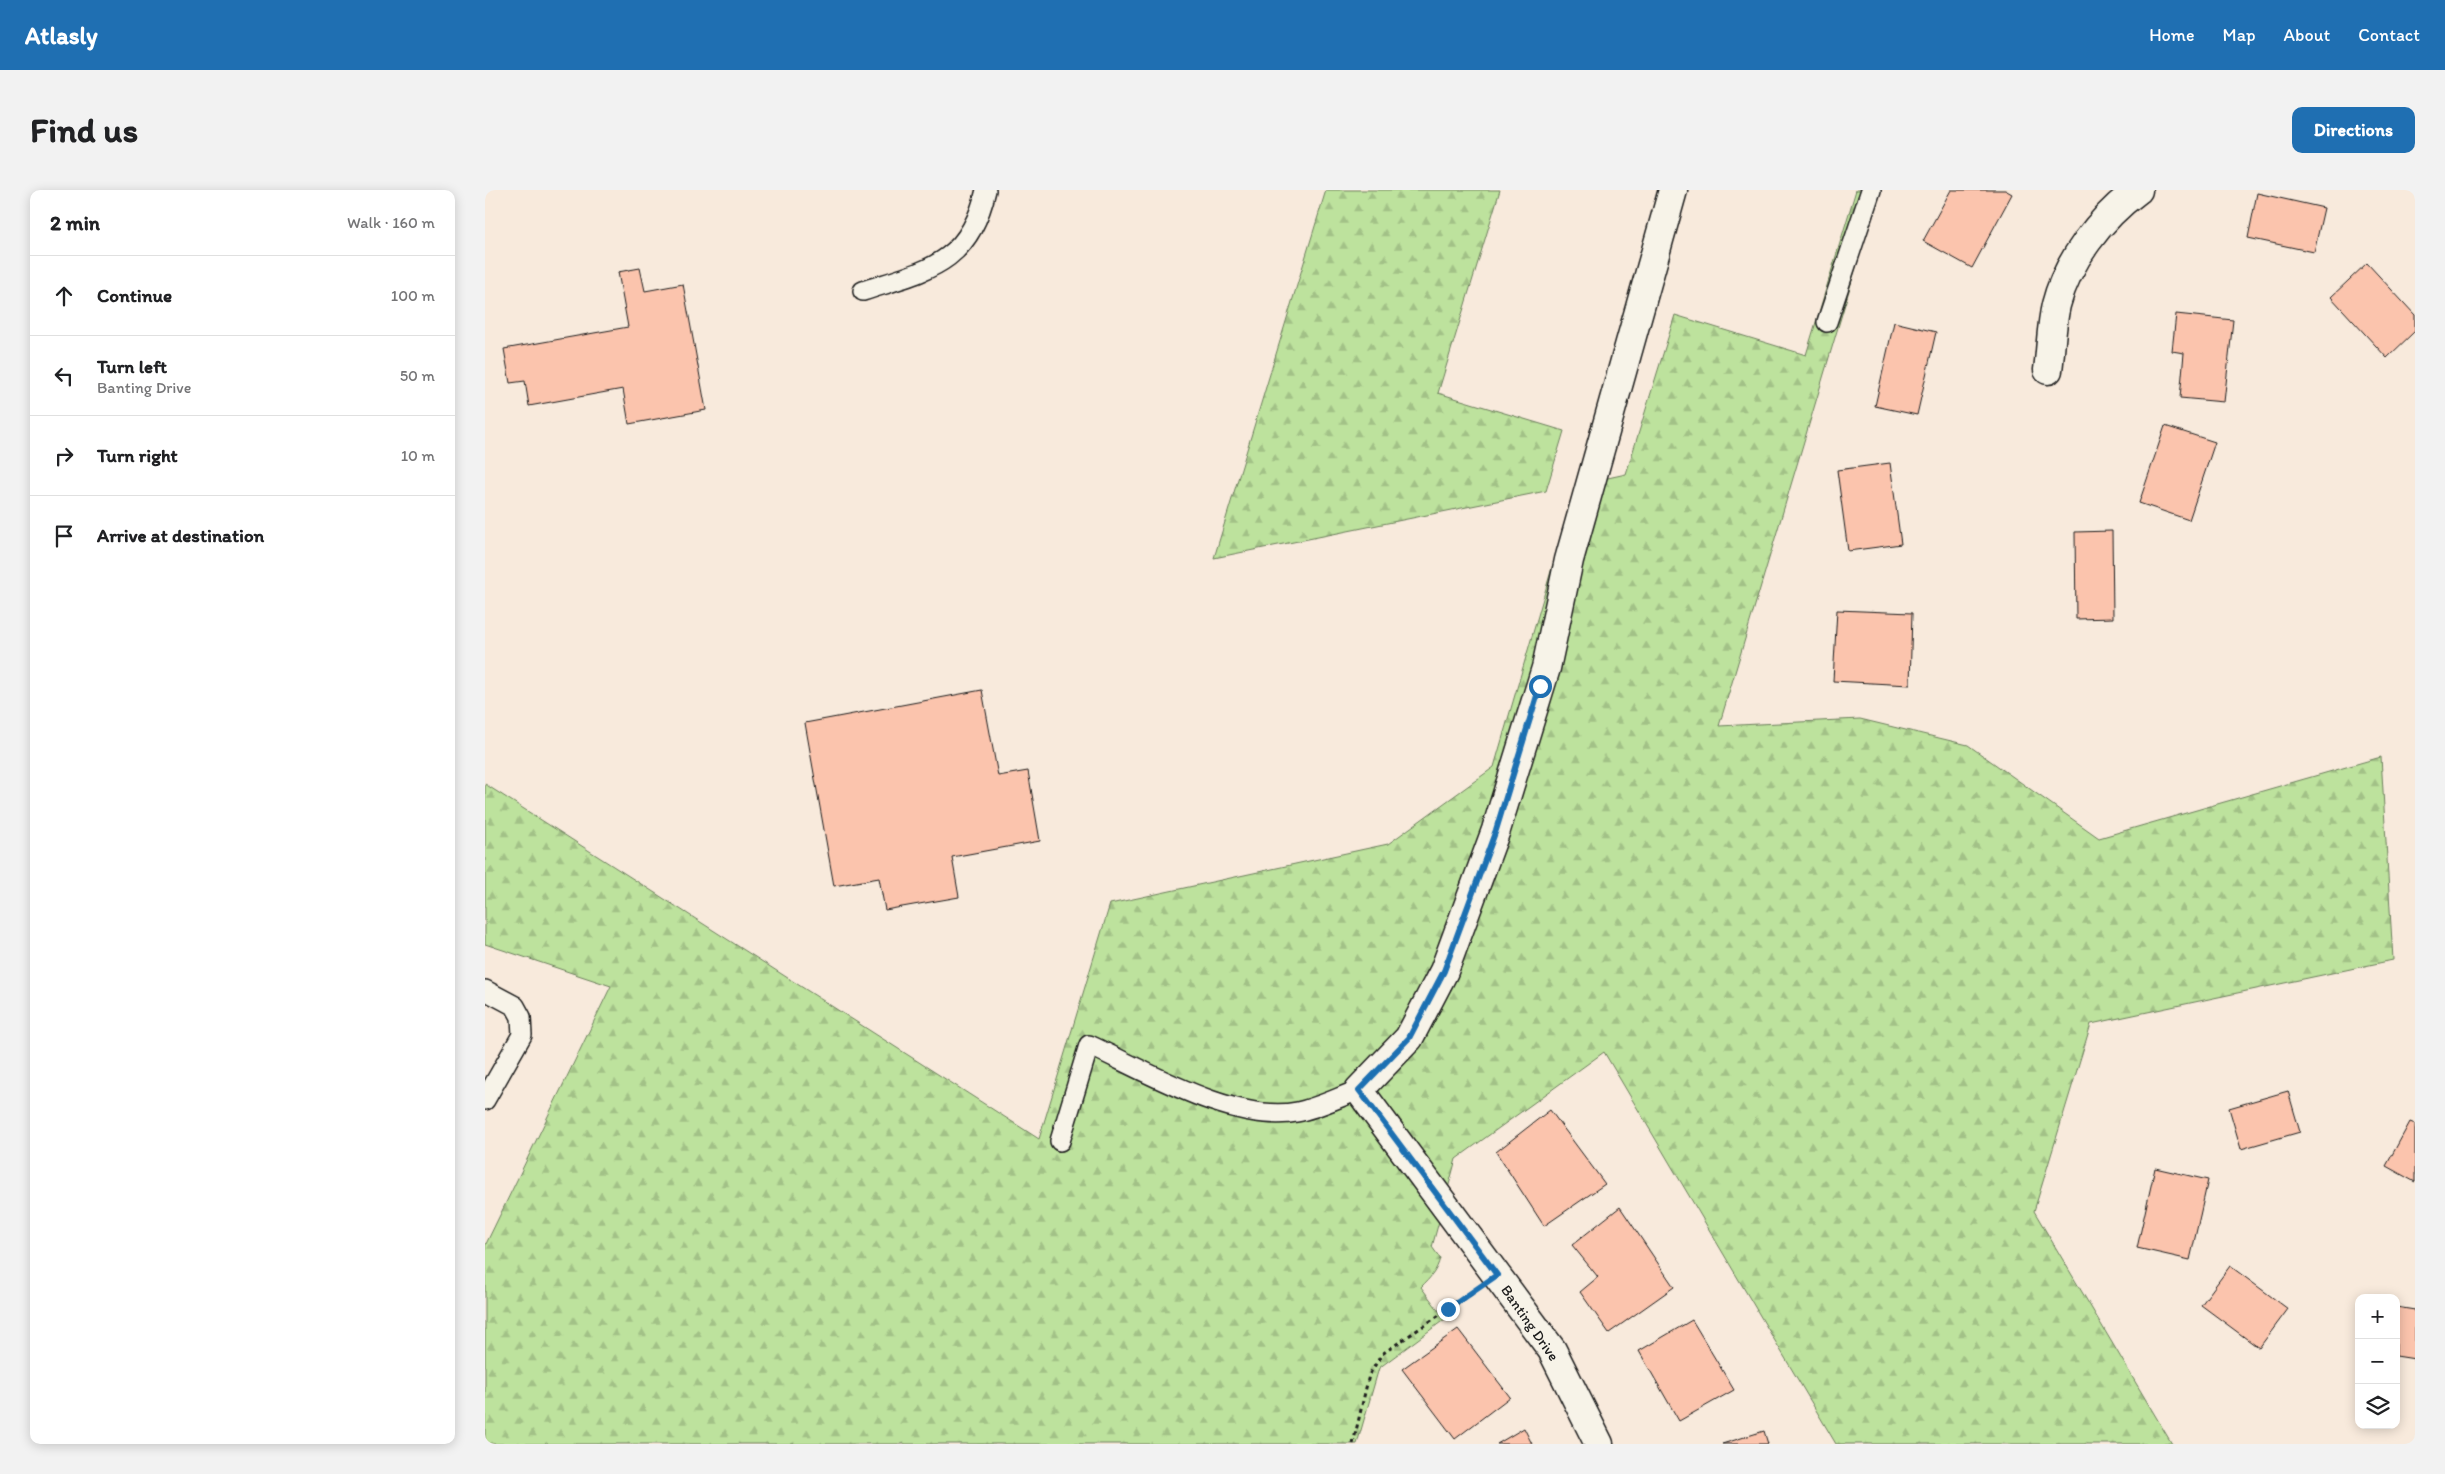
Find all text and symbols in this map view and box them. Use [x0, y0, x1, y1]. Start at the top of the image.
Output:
text: Atlasly [25, 21, 98, 50]
text: Home [2149, 24, 2195, 46]
text: Map [2223, 24, 2256, 46]
text: About [2284, 24, 2330, 46]
text: Contact [2358, 24, 2420, 46]
button: Directions [2292, 107, 2415, 153]
text: Find us [30, 109, 138, 151]
text: 2 min [50, 210, 100, 235]
text: Walk · 160 m [347, 213, 435, 232]
icon: ahead [50, 282, 78, 310]
text: Continue [97, 284, 172, 307]
text: 100 m [391, 286, 435, 305]
text: Turn left [97, 355, 167, 378]
icon: left [50, 362, 78, 390]
text: 50 m [400, 366, 435, 385]
text: Banting Drive [97, 378, 191, 397]
icon: right [50, 442, 78, 470]
text: Turn right [97, 444, 178, 467]
text: 10 m [401, 446, 435, 465]
icon: arrive [50, 522, 78, 550]
text: Arrive at destination [97, 524, 264, 547]
route start [1529, 675, 1552, 698]
street label: Banting Drive [1497, 1282, 1563, 1364]
map controls [2355, 1294, 2400, 1429]
button: + [2355, 1294, 2400, 1339]
route end [1437, 1298, 1460, 1321]
button: − [2355, 1339, 2400, 1384]
button: layers [2355, 1384, 2400, 1429]

